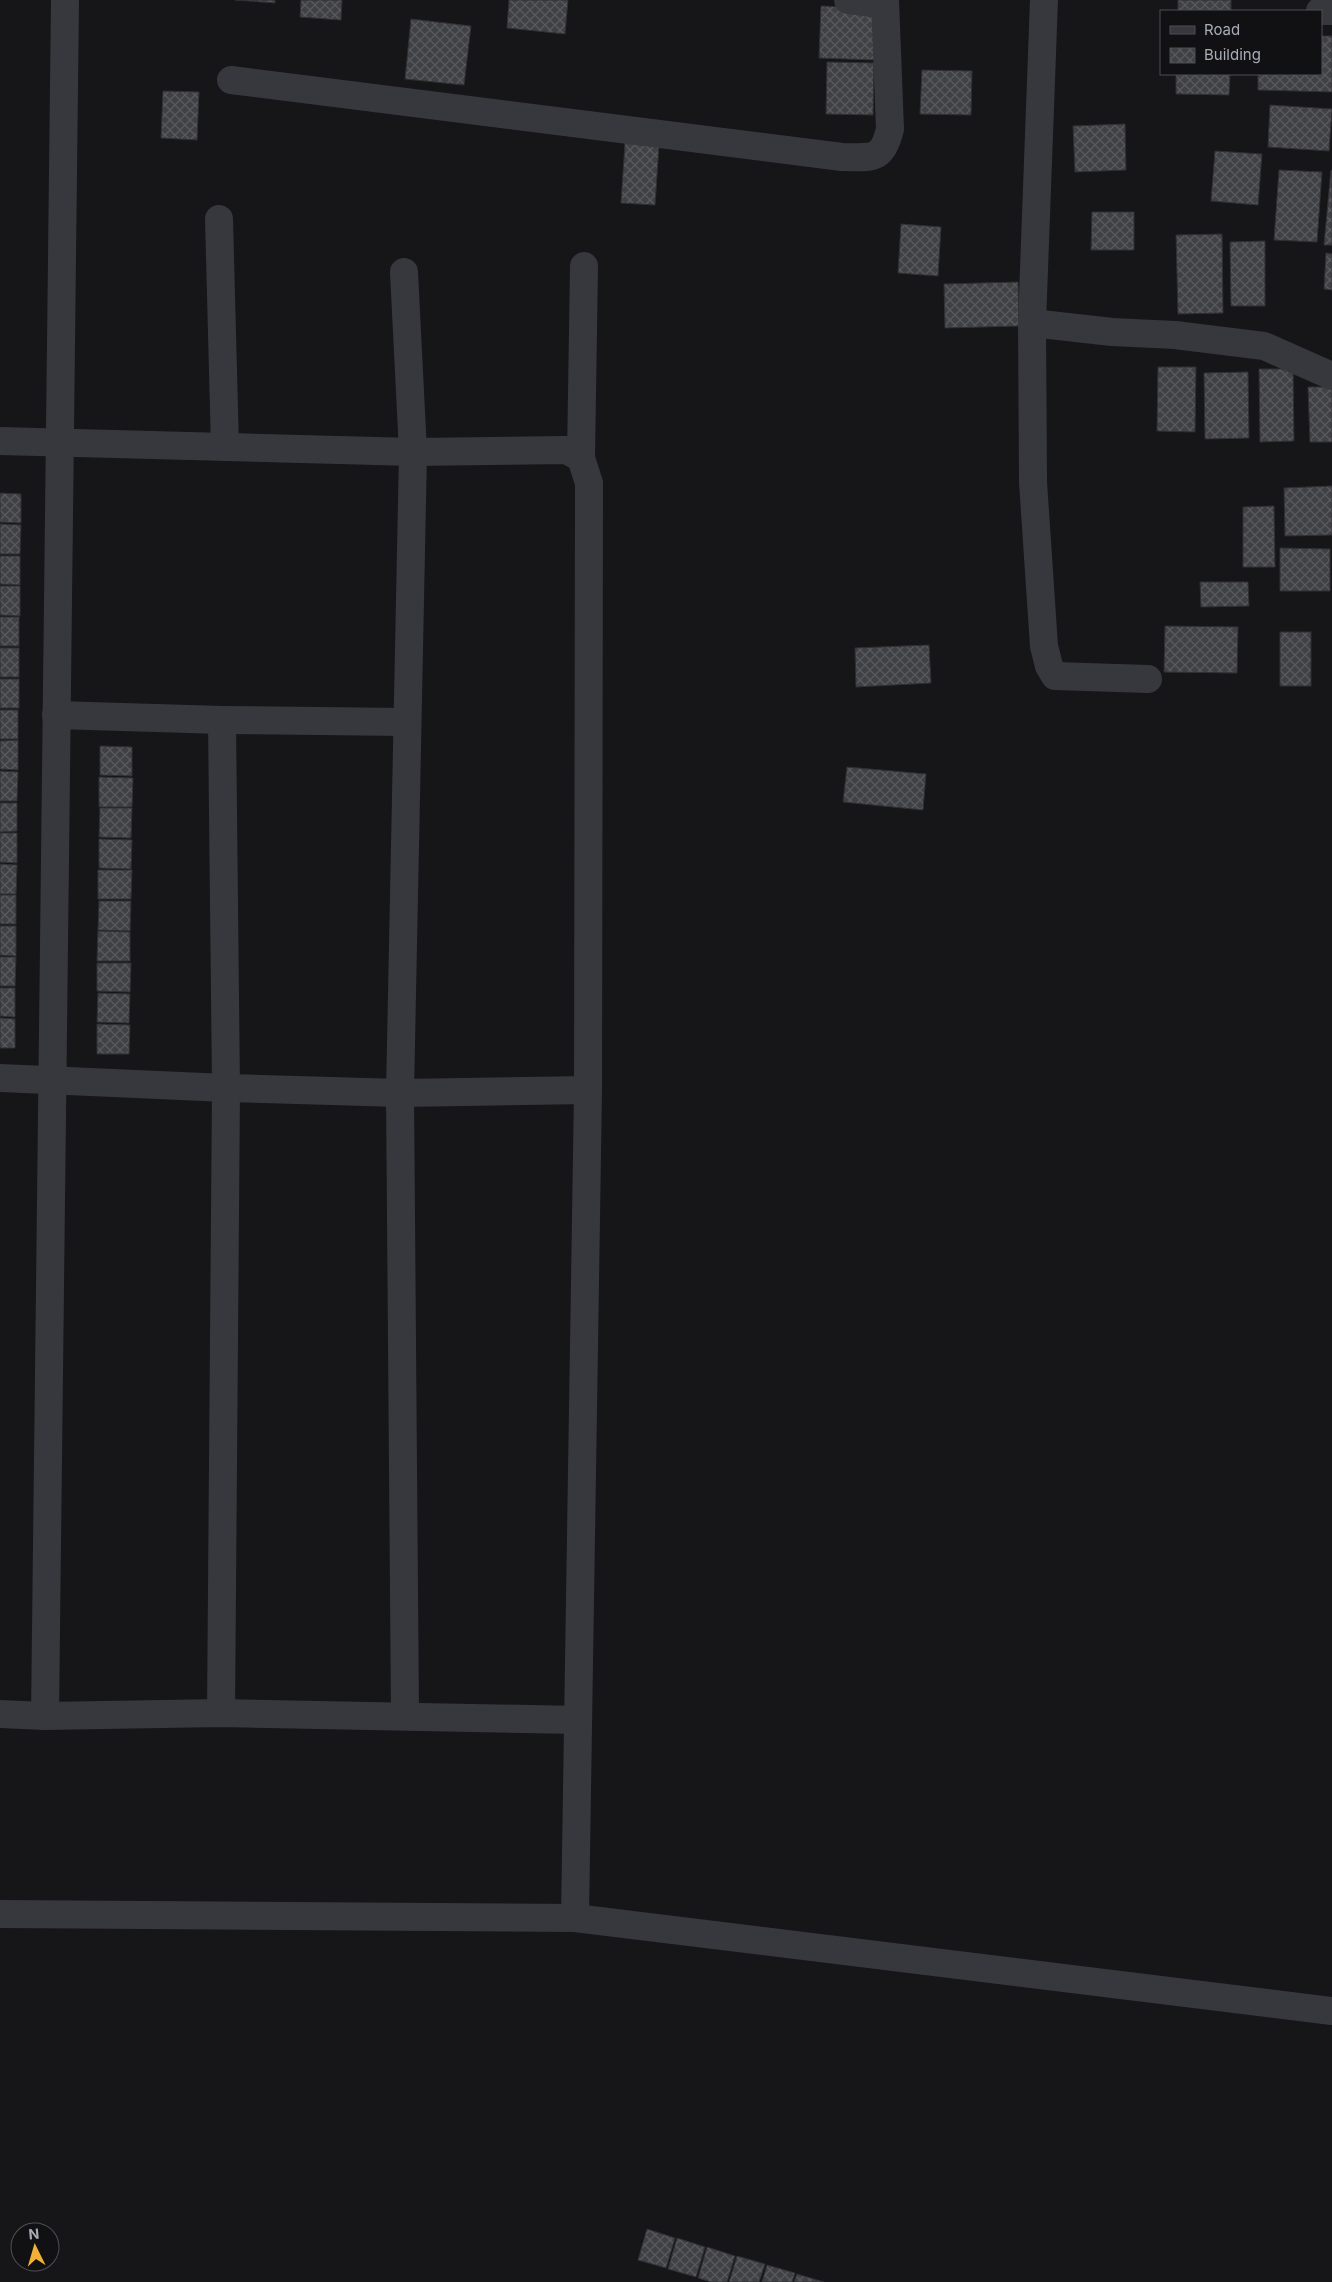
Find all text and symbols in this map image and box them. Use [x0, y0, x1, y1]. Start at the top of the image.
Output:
legend [1160, 10, 1322, 75]
text: Road [1204, 20, 1240, 39]
text: Building [1204, 45, 1261, 64]
north arrow [10, 2222, 60, 2272]
text: N [28, 2225, 40, 2242]

